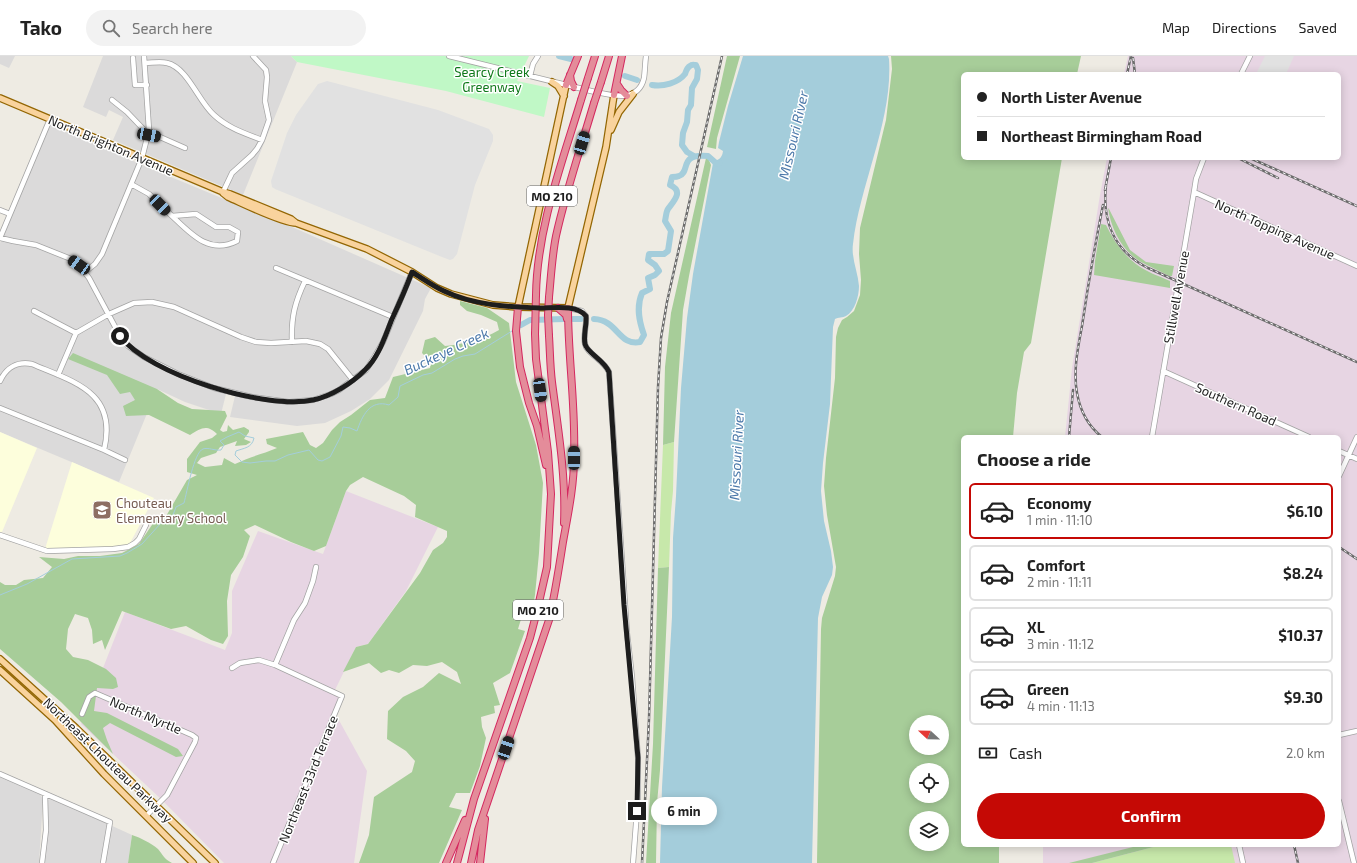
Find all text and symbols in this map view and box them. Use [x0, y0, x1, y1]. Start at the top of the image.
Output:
search box [86, 10, 366, 46]
text: Tako [20, 16, 62, 39]
icon: search [100, 17, 122, 39]
text: Search here [132, 19, 213, 37]
text: Map [1162, 19, 1190, 36]
text: Directions [1212, 19, 1277, 36]
text: Saved [1299, 19, 1337, 36]
park label: Searcy Creek Greenway [454, 64, 530, 95]
text: North Lister Avenue [1001, 88, 1142, 106]
water label: Missouri River [775, 89, 812, 181]
street label: North Brighton Avenue [46, 111, 176, 179]
car [136, 127, 162, 143]
text: Northeast Birmingham Road [1001, 127, 1202, 145]
car [573, 130, 591, 156]
road number: MO 210 [527, 186, 577, 206]
car [147, 192, 173, 218]
street label: North Topping Avenue [1213, 195, 1337, 263]
street label: Stillwell Avenue [1160, 249, 1192, 345]
car [66, 253, 92, 277]
water label: Buckeye Creek [401, 324, 491, 378]
route start [111, 327, 129, 345]
car [532, 377, 548, 403]
street label: Southern Road [1193, 379, 1279, 429]
water label: Missouri River [725, 409, 747, 501]
car [568, 446, 580, 470]
text: Choose a ride [977, 448, 1091, 470]
icon: car [979, 493, 1015, 529]
text: Economy [1027, 494, 1092, 512]
place label: Chouteau Elementary School [116, 495, 227, 526]
school or university icon: Chouteau Elementary School [91, 499, 113, 521]
text: $6.10 [1286, 502, 1323, 520]
text: 1 min · 11:10 [1027, 512, 1093, 528]
icon: car [979, 555, 1015, 591]
text: Comfort [1027, 556, 1085, 574]
text: $8.24 [1283, 564, 1323, 582]
text: 2 min · 11:11 [1027, 574, 1092, 590]
road number: MO 210 [513, 600, 563, 620]
icon: car [979, 617, 1015, 653]
text: XL [1027, 618, 1045, 636]
text: $10.37 [1278, 626, 1323, 644]
text: 3 min · 11:12 [1027, 636, 1094, 652]
icon: car [979, 679, 1015, 715]
text: Green [1027, 680, 1069, 698]
text: $9.30 [1284, 688, 1323, 706]
street label: North Myrtle [108, 693, 184, 737]
street label: Northeast Chouteau Parkway [40, 694, 176, 826]
text: 4 min · 11:13 [1027, 698, 1095, 714]
street label: Northeast 33rd Terrace [275, 713, 341, 845]
north arrow [909, 715, 949, 755]
map controls [909, 715, 949, 851]
car [496, 735, 516, 761]
icon: cash [977, 742, 999, 764]
text: Cash [1009, 744, 1042, 762]
text: 2.0 km [1286, 745, 1325, 761]
button: locate [909, 763, 949, 803]
button: Confirm [977, 793, 1325, 839]
callout: 6 min [651, 797, 717, 825]
route end [628, 802, 646, 820]
text: 6 min [667, 803, 701, 819]
button: layers [909, 811, 949, 851]

